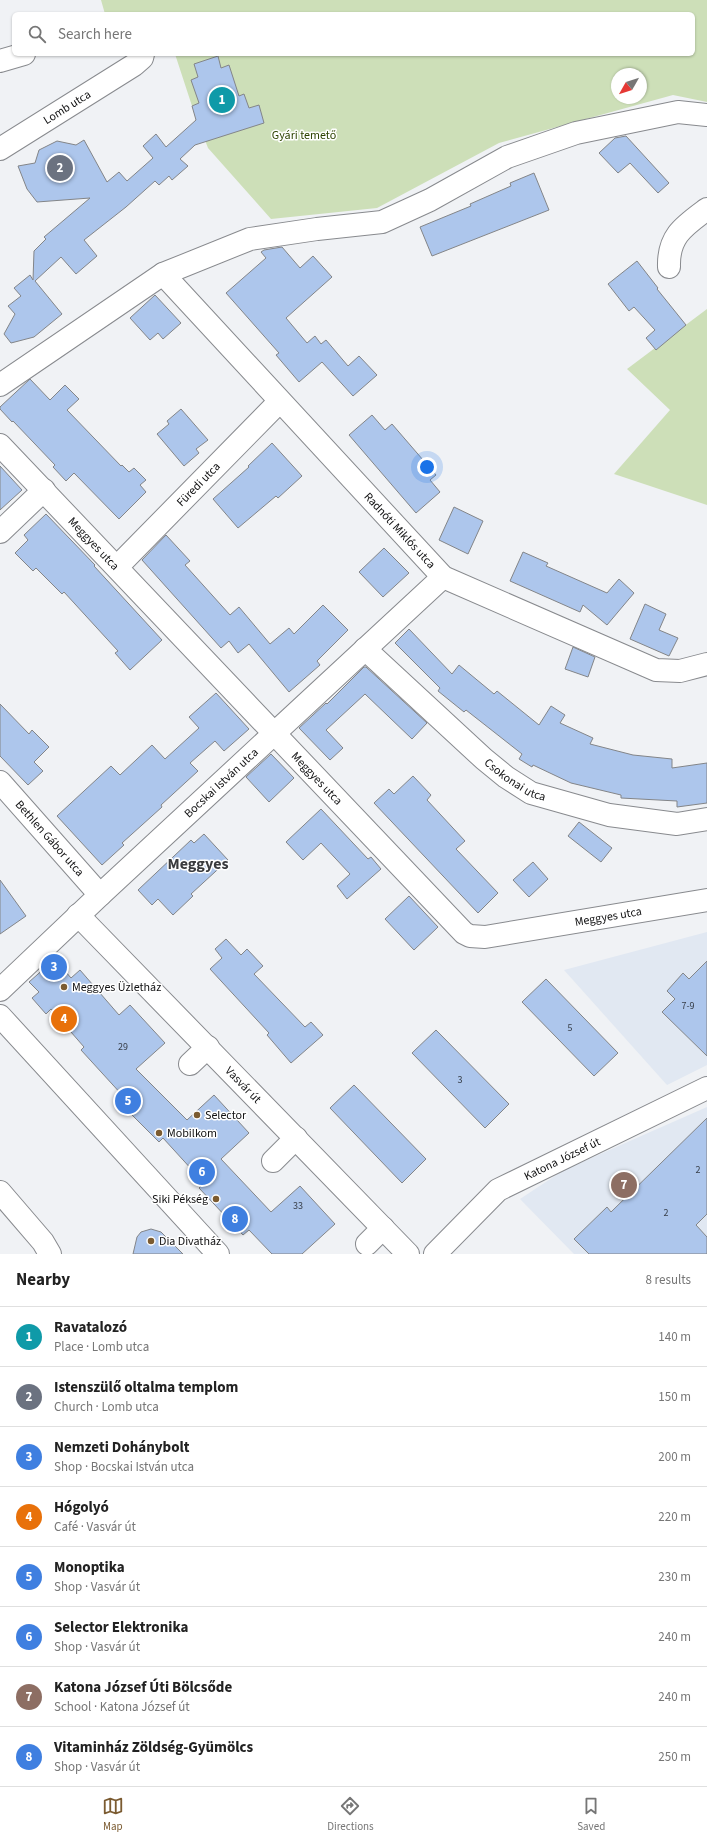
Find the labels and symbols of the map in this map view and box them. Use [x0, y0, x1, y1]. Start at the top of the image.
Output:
north arrow [611, 68, 647, 104]
pin: 1 [209, 85, 235, 115]
street label: Lomb utca [40, 86, 94, 129]
park label: Gyári temető [272, 127, 336, 144]
pin: 2 [47, 153, 73, 183]
your location [417, 457, 437, 477]
street label: Füredi utca [173, 459, 224, 511]
street label: Radnóti Miklós utca [360, 489, 439, 573]
street label: Meggyes utca [64, 514, 123, 574]
street label: Bocskai István utca [181, 744, 262, 822]
street label: Meggyes utca [287, 748, 346, 809]
street label: Csokonai utca [480, 755, 548, 806]
street label: Bethlen Gábor utca [11, 797, 88, 880]
district label: Meggyes [167, 853, 229, 875]
street label: Meggyes utca [573, 903, 643, 931]
pin: 3 [41, 952, 67, 982]
place label: Meggyes Üzletház [72, 979, 161, 996]
marker: Meggyes Üzletház [59, 982, 69, 992]
house number: 7-9 [681, 999, 695, 1013]
pin: 4 [51, 1004, 77, 1034]
house number: 5 [568, 1021, 573, 1035]
house number: 29 [118, 1040, 128, 1054]
street label: Vasvár út [221, 1063, 265, 1107]
house number: 3 [458, 1073, 463, 1087]
pin: 5 [115, 1086, 141, 1116]
place label: Selector [205, 1107, 247, 1124]
marker: Selector [192, 1110, 202, 1120]
place label: Mobilkom [167, 1125, 217, 1142]
marker: Mobilkom [154, 1128, 164, 1138]
street label: Katona József út [521, 1133, 603, 1185]
pin: 6 [189, 1157, 215, 1187]
house number: 2 [696, 1163, 701, 1177]
pin: 7 [611, 1170, 637, 1200]
place label: Siki Pékség [152, 1191, 208, 1208]
marker: Siki Pékség [211, 1194, 221, 1204]
house number: 33 [293, 1199, 303, 1213]
pin: 8 [222, 1204, 248, 1234]
house number: 2 [664, 1206, 669, 1220]
place label: Dia Divatház [159, 1233, 221, 1250]
marker: Dia Divatház [146, 1236, 156, 1246]

